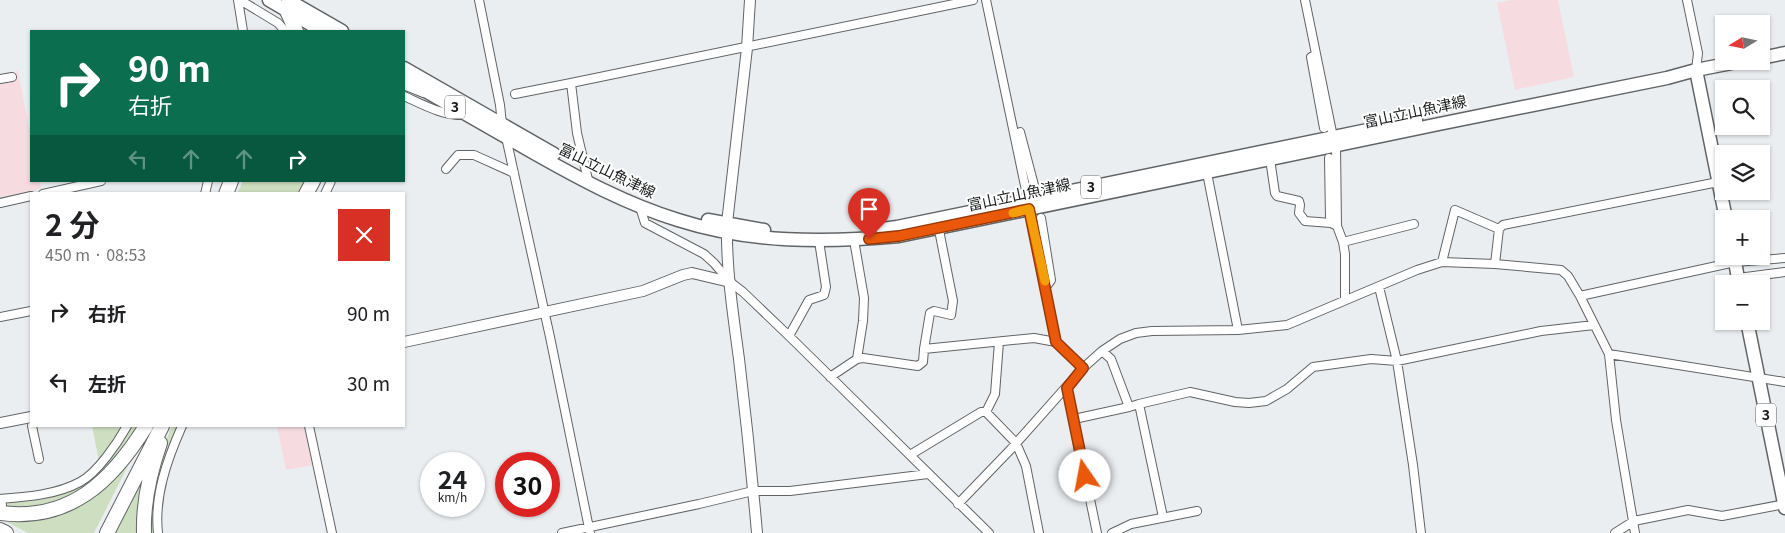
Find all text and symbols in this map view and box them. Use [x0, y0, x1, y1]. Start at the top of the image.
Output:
north arrow [1715, 15, 1770, 70]
map controls [1715, 15, 1770, 330]
text: 90 m [128, 41, 211, 92]
icon: right [45, 50, 110, 115]
button: search [1715, 80, 1770, 135]
text: 右折 [128, 88, 172, 120]
street label: 富山立山魚津線 [1361, 89, 1468, 132]
road number: 3 [445, 95, 465, 118]
street label: 富山立山魚津線 [556, 137, 659, 202]
icon: left [124, 145, 152, 173]
icon: ahead [177, 145, 205, 173]
icon: ahead [230, 145, 258, 173]
icon: right [283, 145, 311, 173]
button: layers [1715, 145, 1770, 200]
street label: 富山立山魚津線 [965, 172, 1072, 215]
road number: 3 [1081, 176, 1101, 198]
pin [848, 188, 890, 239]
icon: arrive [855, 195, 883, 223]
text: 2 分 [45, 201, 100, 245]
button: close [338, 209, 390, 261]
button: + [1715, 210, 1770, 265]
text: 450 m · 08:53 [45, 242, 146, 266]
button: − [1715, 275, 1770, 330]
icon: right [45, 298, 73, 326]
text: 右折 [88, 299, 126, 326]
text: 90 m [347, 299, 390, 326]
icon: left [45, 368, 73, 396]
text: 左折 [88, 369, 126, 396]
text: 30 m [347, 369, 390, 396]
road number: 3 [1756, 404, 1776, 426]
position arrow [1058, 449, 1110, 501]
speed limit sign: 30 [495, 452, 560, 517]
text: 24 [438, 460, 467, 496]
text: km/h [438, 488, 467, 505]

